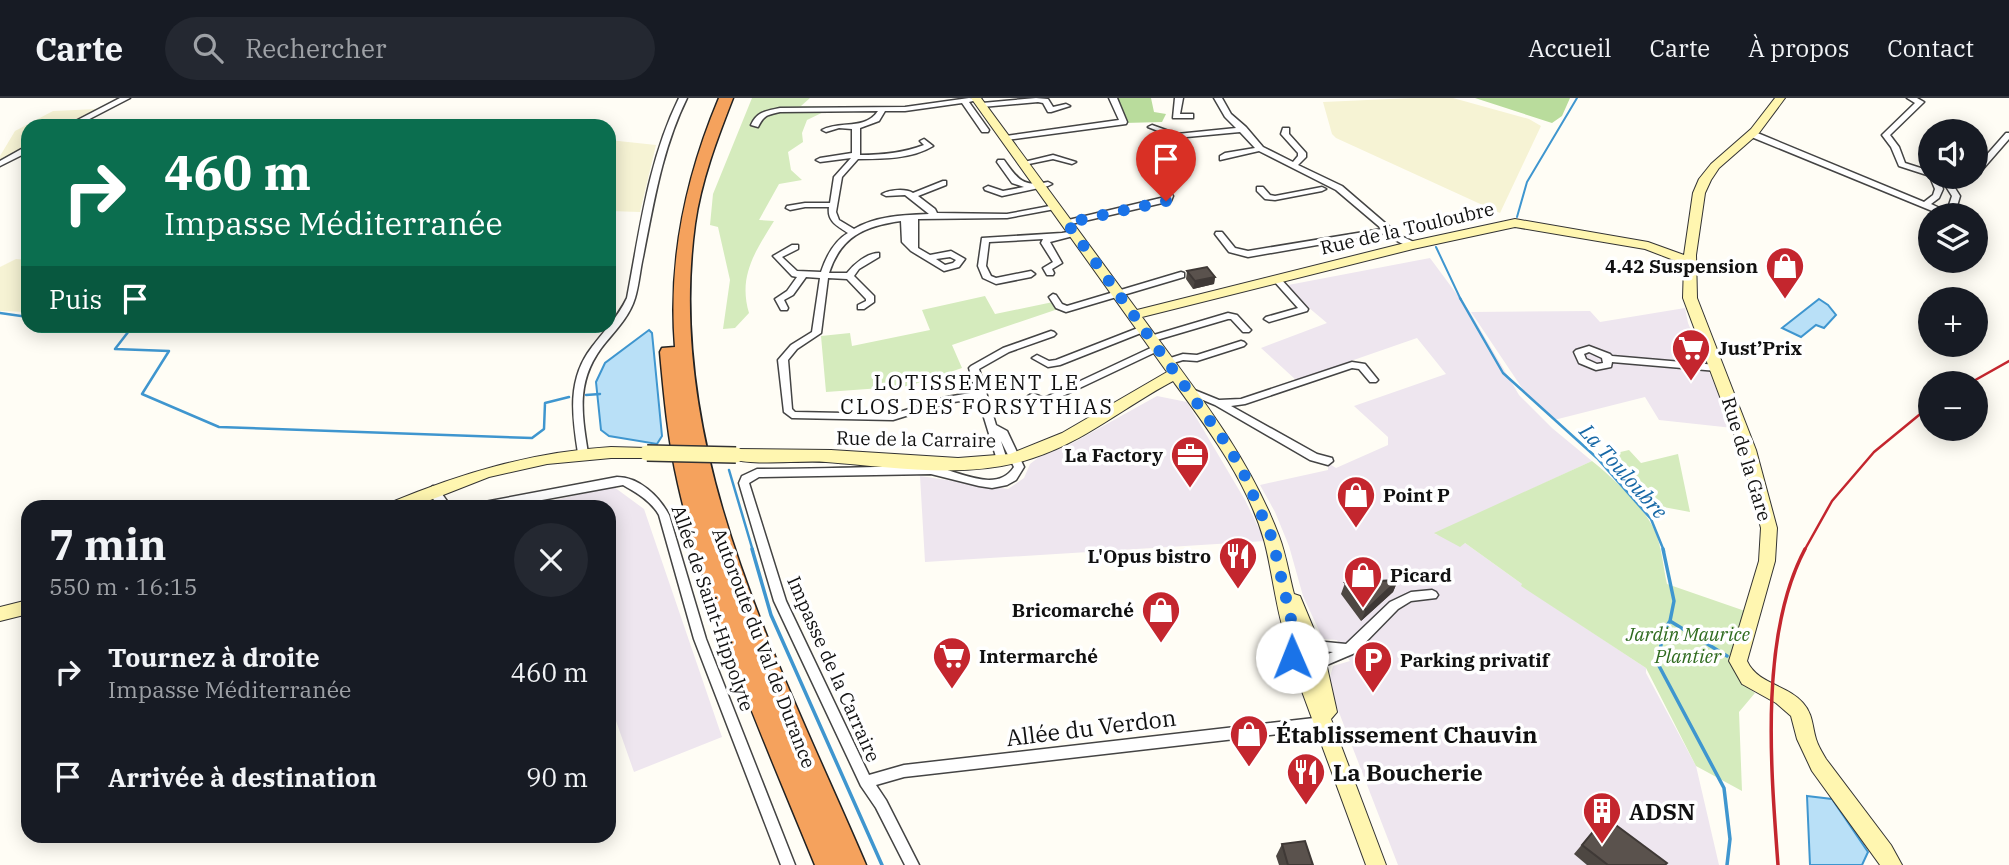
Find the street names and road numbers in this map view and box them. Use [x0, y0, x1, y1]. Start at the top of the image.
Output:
street label: Rue de la Touloubre [1318, 196, 1496, 260]
street label: Rue de la Gare [1717, 394, 1777, 524]
street label: Rue de la Carraire [836, 426, 996, 452]
street label: Allée de Saint-Hippolyte [666, 502, 760, 714]
street label: Autoroute du Val de Durance [707, 524, 821, 772]
street label: Impasse de la Carraire [782, 572, 886, 766]
street label: Allée du Verdon [1004, 702, 1178, 752]

